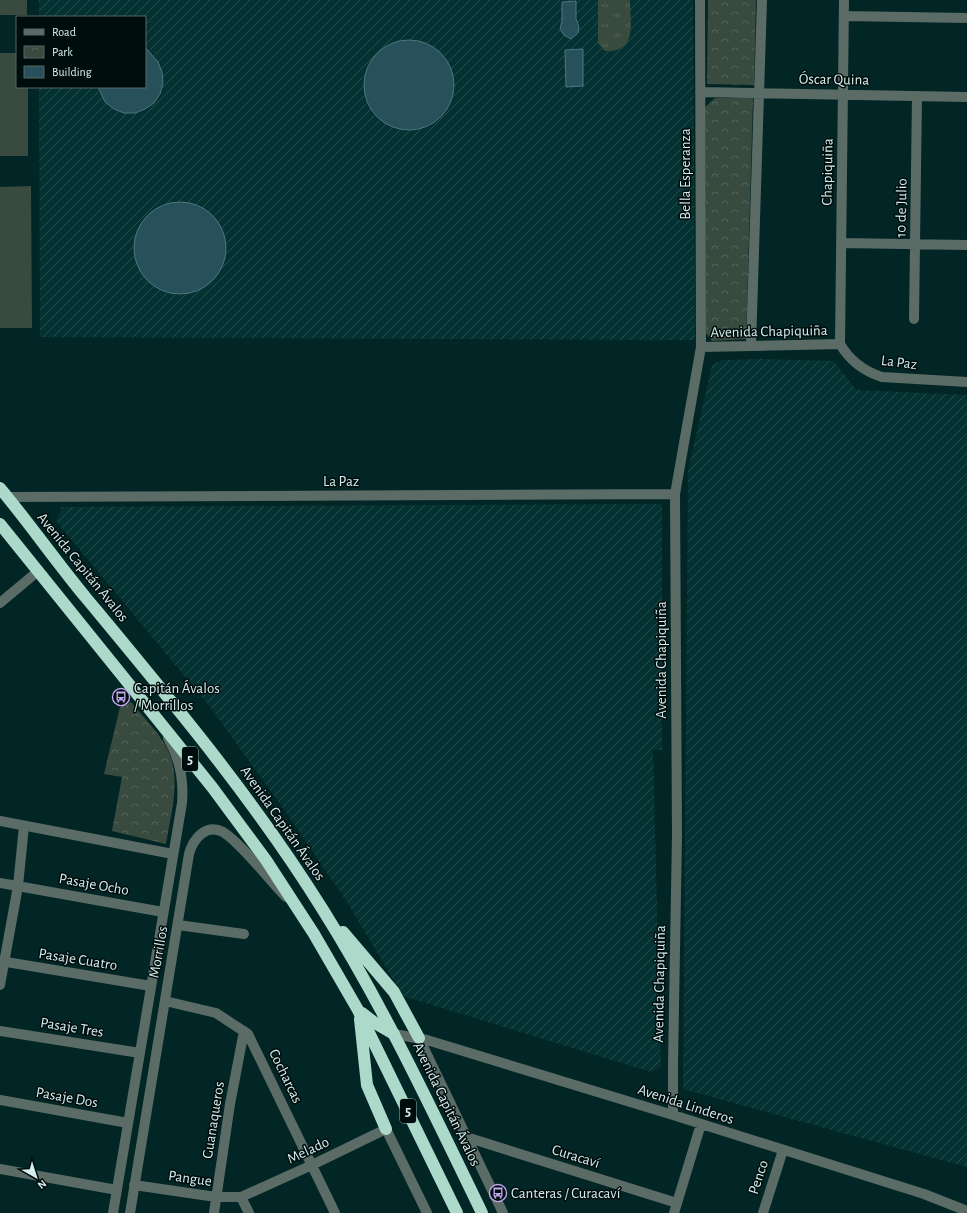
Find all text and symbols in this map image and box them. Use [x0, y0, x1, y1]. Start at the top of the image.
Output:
legend [16, 16, 146, 88]
text: Road [52, 26, 76, 38]
text: Park [52, 46, 73, 58]
text: Building [52, 66, 92, 78]
street label: Óscar Quina [799, 69, 869, 88]
street label: Bella Esperanza [678, 128, 693, 220]
street label: Chapiquiña [819, 138, 836, 206]
street label: 10 de Julio [893, 178, 910, 238]
street label: Avenida Chapiquiña [710, 323, 828, 340]
street label: La Paz [880, 353, 918, 372]
street label: La Paz [323, 474, 359, 489]
street label: Avenida Capitán Ávalos [34, 509, 133, 625]
street label: Avenida Chapiquiña [654, 601, 669, 719]
place label: Capitán Ávalos / Morrillos [134, 679, 220, 713]
bus stop icon: Capitán Ávalos / Morrillos [111, 687, 131, 707]
road number: 5 [182, 747, 198, 771]
street label: Avenida Capitán Ávalos [238, 762, 329, 883]
street label: Pasaje Ocho [58, 871, 130, 898]
street label: Morrillos [147, 925, 170, 979]
street label: Avenida Chapiquiña [651, 925, 668, 1043]
street label: Pasaje Cuatro [38, 946, 118, 973]
street label: Pasaje Tres [39, 1015, 105, 1040]
street label: Avenida Capitán Ávalos [410, 1039, 485, 1169]
street label: Cocharcas [266, 1047, 305, 1106]
street label: Guanaqueros [200, 1081, 227, 1160]
street label: Avenida Linderos [636, 1082, 736, 1127]
street label: Pasaje Dos [35, 1085, 99, 1110]
road number: 5 [400, 1099, 416, 1123]
street label: Melado [285, 1134, 331, 1167]
street label: Curacaví [550, 1142, 602, 1171]
north arrow [16, 1157, 56, 1197]
street label: Penco [746, 1158, 771, 1196]
street label: Pangue [167, 1168, 213, 1189]
text: N [36, 1178, 48, 1191]
bus stop icon: Canteras / Curacaví [488, 1183, 508, 1203]
place label: Canteras / Curacaví [511, 1186, 621, 1201]

